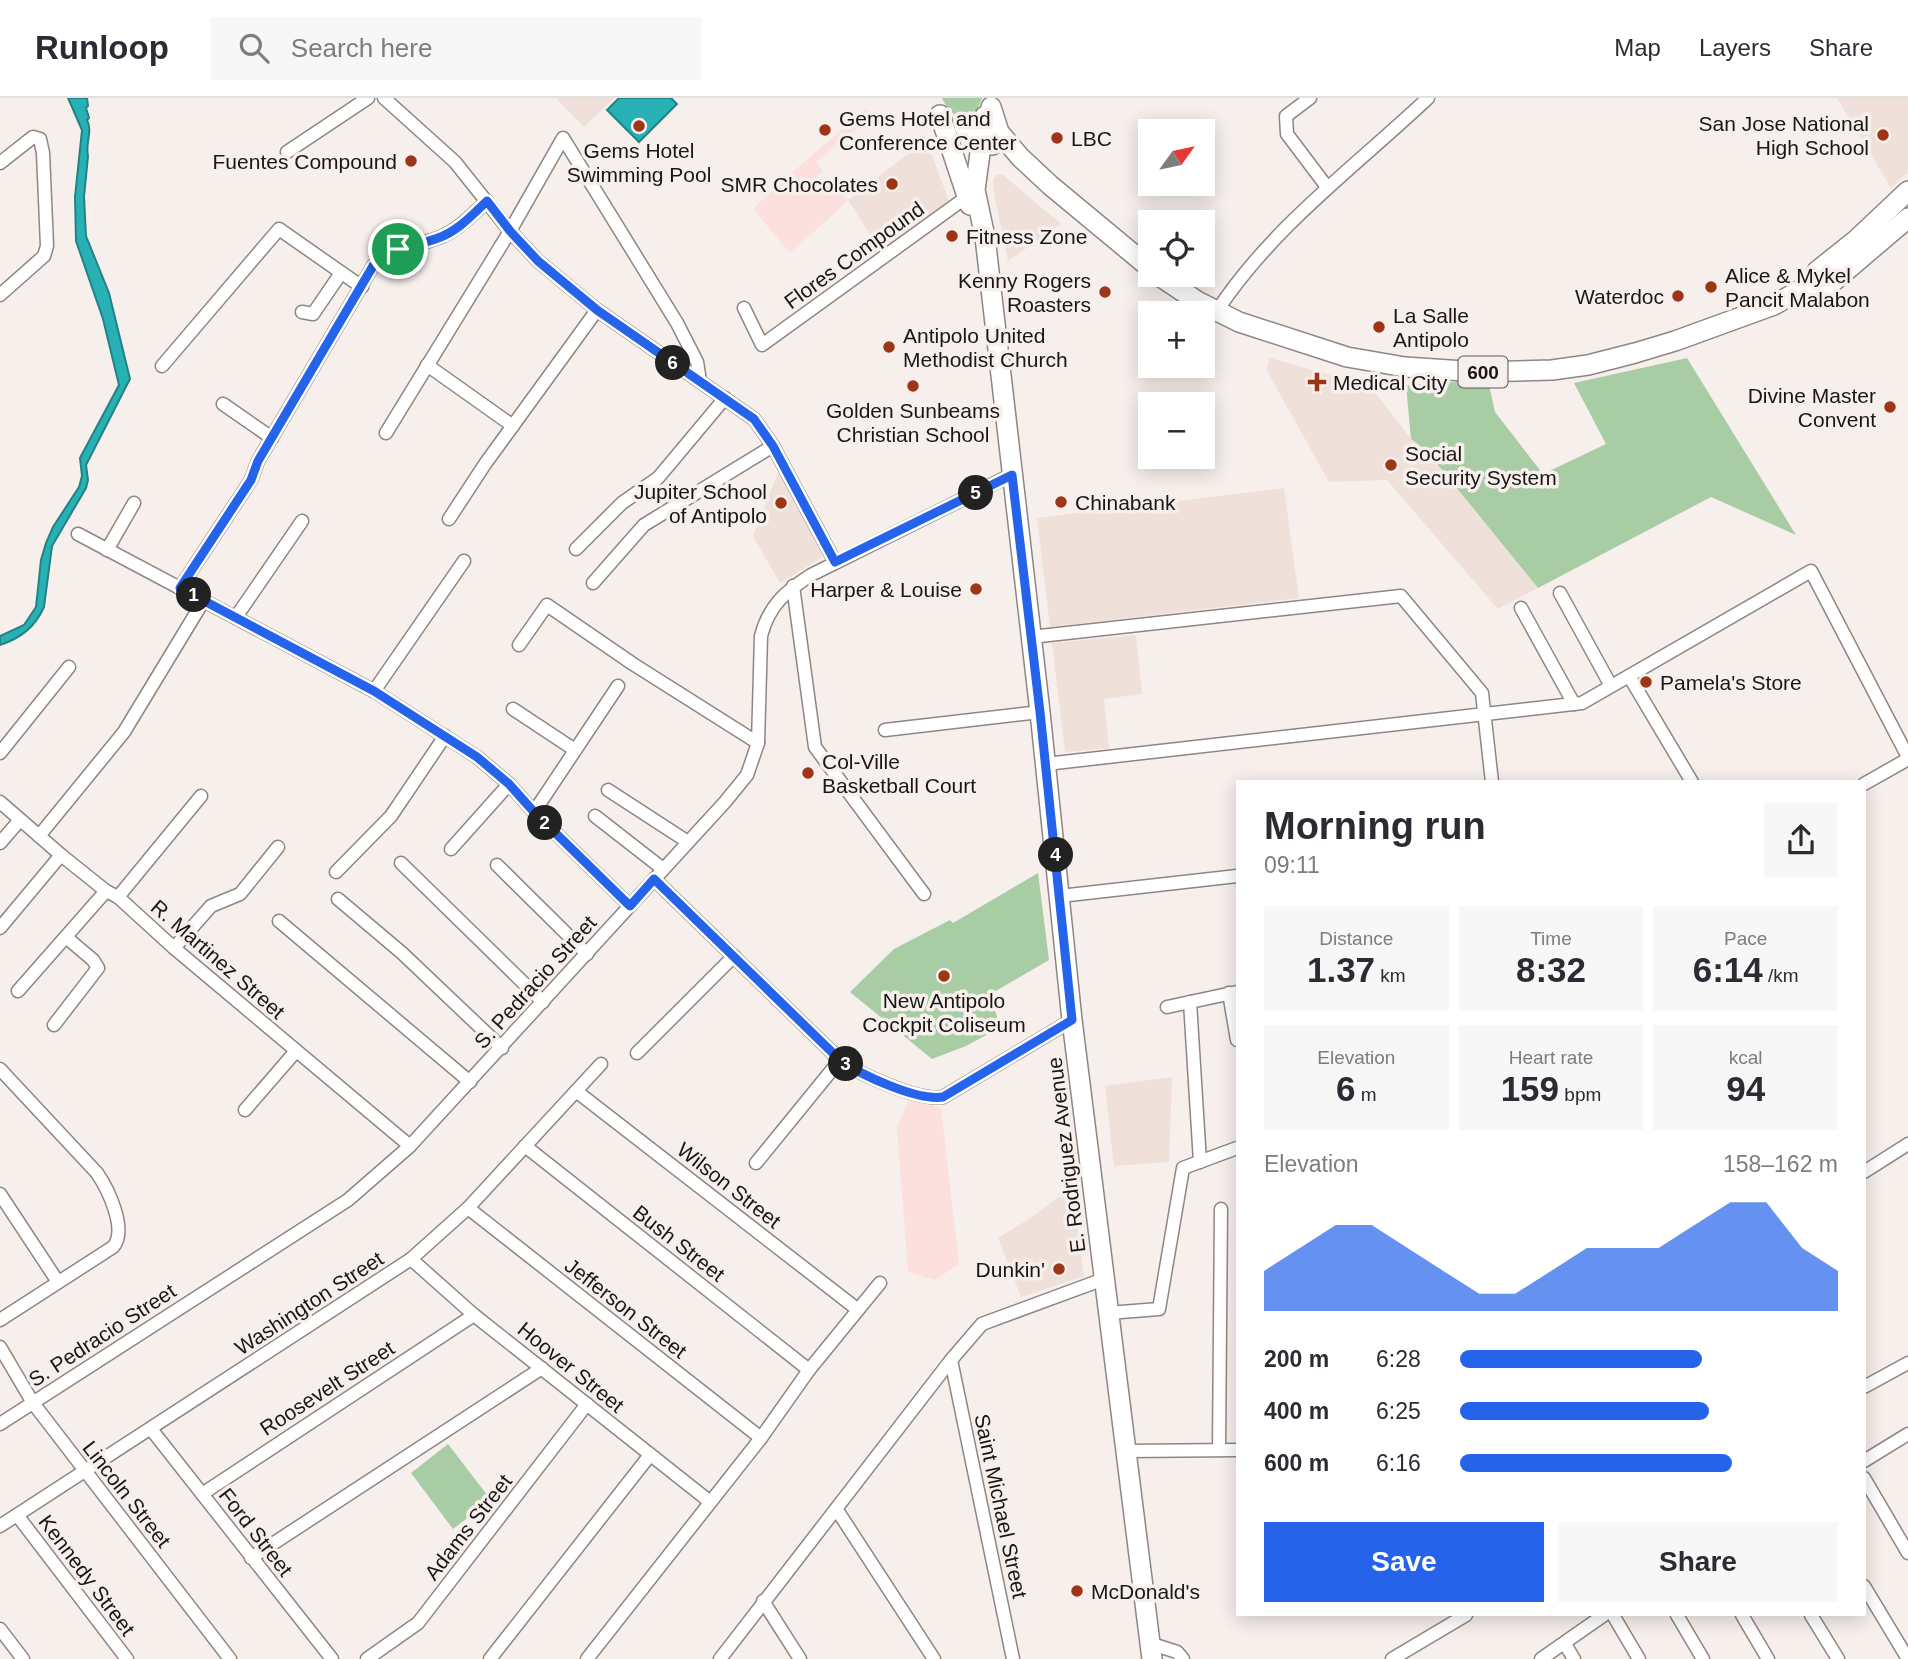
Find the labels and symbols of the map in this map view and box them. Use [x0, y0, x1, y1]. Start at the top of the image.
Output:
place label: Gems Hotel and Conference Center [839, 107, 1016, 154]
place label: San Jose National High School [1699, 112, 1869, 159]
marker: Gems Hotel Swimming Pool [631, 118, 647, 134]
north arrow [1138, 119, 1214, 196]
marker: Gems Hotel and Conference Center [817, 122, 833, 138]
place label: LBC [1071, 127, 1112, 150]
marker: San Jose National High School [1875, 127, 1891, 143]
marker: LBC [1049, 130, 1065, 146]
place label: Gems Hotel Swimming Pool [567, 139, 711, 186]
place label: Fuentes Compound [213, 150, 397, 173]
marker: Fuentes Compound [403, 153, 419, 169]
place label: SMR Chocolates [720, 173, 878, 196]
marker: SMR Chocolates [884, 176, 900, 192]
street label: Flores Compound [780, 197, 928, 313]
pin [368, 219, 428, 279]
place label: Fitness Zone [966, 225, 1087, 248]
marker: Fitness Zone [944, 228, 960, 244]
place label: Alice & Mykel Pancit Malabon [1725, 264, 1870, 311]
place label: Kenny Rogers Roasters [958, 269, 1091, 316]
marker: Alice & Mykel Pancit Malabon [1703, 279, 1719, 295]
marker: Kenny Rogers Roasters [1097, 284, 1113, 300]
place label: Waterdoc [1575, 285, 1664, 308]
marker: Waterdoc [1670, 288, 1686, 304]
place label: La Salle Antipolo [1393, 304, 1469, 351]
marker: La Salle Antipolo [1371, 319, 1387, 335]
place label: Antipolo United Methodist Church [903, 324, 1068, 371]
marker: Antipolo United Methodist Church [881, 339, 897, 355]
pin: 6 [656, 345, 690, 380]
road number: 600 [1458, 356, 1508, 388]
place label: Medical City [1333, 371, 1448, 394]
marker: Medical City [1307, 372, 1327, 392]
marker: Golden Sunbeams Christian School [905, 378, 921, 394]
place label: Divine Master Convent [1748, 384, 1876, 431]
place label: Golden Sunbeams Christian School [826, 399, 1000, 446]
marker: Divine Master Convent [1882, 399, 1898, 415]
place label: Social Security System [1405, 442, 1557, 489]
marker: Social Security System [1383, 457, 1399, 473]
pin: 5 [958, 476, 993, 510]
place label: Jupiter School of Antipolo [634, 480, 767, 527]
place label: Chinabank [1075, 491, 1176, 514]
marker: Chinabank [1053, 494, 1069, 510]
marker: Jupiter School of Antipolo [773, 495, 789, 511]
pin: 1 [176, 578, 212, 612]
place label: Harper & Louise [810, 578, 962, 601]
marker: Harper & Louise [968, 581, 984, 597]
place label: Pamela's Store [1660, 671, 1802, 694]
marker: Pamela's Store [1638, 674, 1654, 690]
place label: Col-Ville Basketball Court [822, 750, 976, 797]
marker: Col-Ville Basketball Court [800, 765, 816, 781]
pin: 2 [528, 806, 562, 840]
pin: 4 [1038, 838, 1074, 872]
street label: R. Martinez Street [147, 895, 290, 1023]
street label: S. Pedracio Street [469, 911, 601, 1053]
marker: New Antipolo Cockpit Coliseum [936, 968, 952, 984]
place label: New Antipolo Cockpit Coliseum [862, 989, 1026, 1036]
pin: 3 [828, 1046, 864, 1082]
street label: E. Rodriguez Avenue [1043, 1056, 1089, 1254]
street label: Wilson Street [673, 1137, 785, 1233]
street label: Bush Street [629, 1200, 729, 1286]
street label: Washington Street [231, 1246, 388, 1359]
street label: Jefferson Street [561, 1253, 691, 1363]
place label: Dunkin' [976, 1258, 1045, 1281]
marker: Dunkin' [1051, 1261, 1067, 1277]
street label: S. Pedracio Street [24, 1279, 180, 1391]
street label: Hoover Street [513, 1317, 629, 1417]
street label: Roosevelt Street [256, 1336, 398, 1440]
street label: Saint Michael Street [970, 1412, 1032, 1600]
street label: Lincoln Street [78, 1436, 176, 1552]
street label: Adams Street [420, 1470, 516, 1584]
street label: Ford Street [215, 1484, 297, 1581]
street label: Kennedy Street [34, 1510, 140, 1640]
place label: McDonald's [1091, 1580, 1200, 1603]
marker: McDonald's [1069, 1583, 1085, 1599]

